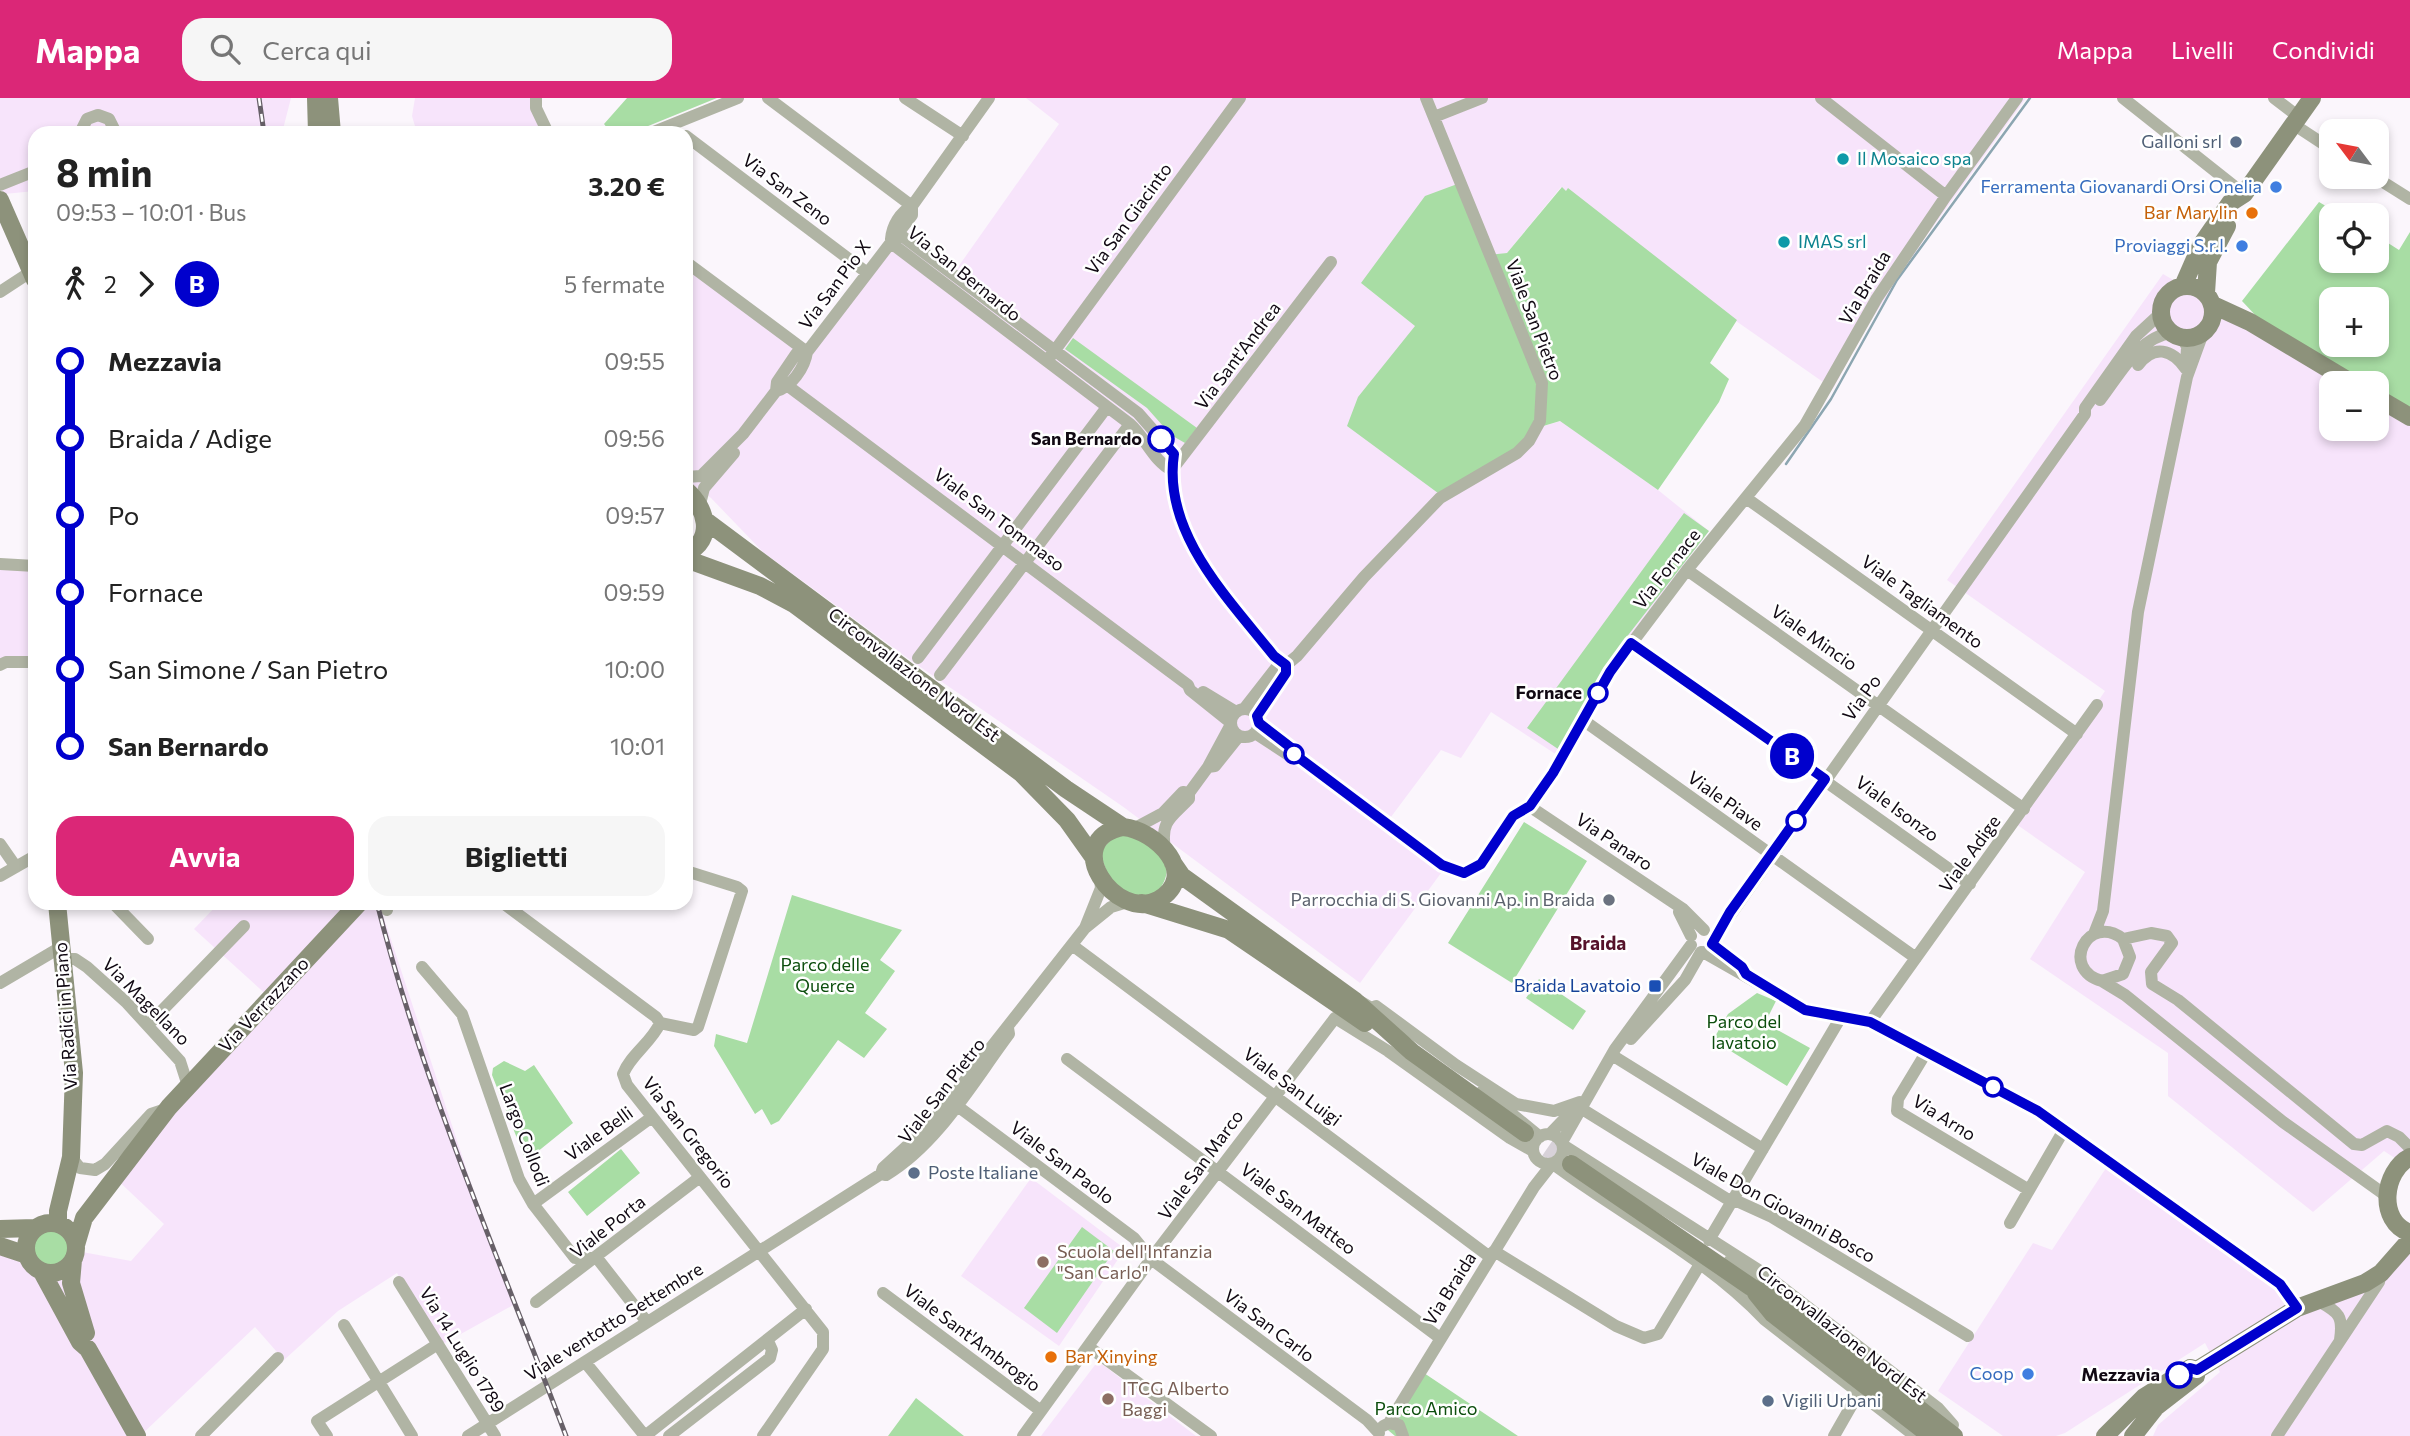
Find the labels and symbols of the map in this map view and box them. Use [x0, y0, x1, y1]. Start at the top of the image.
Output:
north arrow [2319, 119, 2389, 189]
place label: Galloni srl [2141, 130, 2222, 152]
marker: Galloni srl [2228, 134, 2244, 150]
place label: Il Mosaico spa [1857, 147, 1971, 169]
street label: Via San Zeno [739, 148, 837, 230]
marker: Il Mosaico spa [1835, 151, 1851, 167]
street label: Via San Giacinto [1080, 158, 1176, 279]
place label: Ferramenta Giovanardi Orsi Onelia [1980, 175, 2262, 197]
marker: Ferramenta Giovanardi Orsi Onelia [2268, 179, 2284, 195]
place label: Bar Marylin [2144, 201, 2238, 223]
marker: Bar Marylin [2244, 205, 2260, 221]
street label: Via San Bernardo [903, 221, 1026, 326]
place label: IMAS srl [1798, 230, 1867, 252]
marker: IMAS srl [1776, 234, 1792, 250]
place label: Proviaggi S.r.l. [2114, 234, 2228, 256]
street label: Via San Pio X [794, 235, 875, 333]
marker: Proviaggi S.r.l. [2234, 238, 2250, 254]
street label: Via Braida [1834, 247, 1895, 328]
street label: Viale San Pietro [1502, 256, 1568, 383]
street label: Via Sant'Andrea [1190, 297, 1285, 414]
marker: San Bernardo [1148, 426, 1174, 452]
place label: San Bernardo [1031, 427, 1142, 449]
street label: Viale San Tommaso [930, 463, 1069, 576]
street label: Via Fornace [1628, 524, 1704, 613]
street label: Viale Tagliamento [1857, 550, 1988, 653]
street label: Viale Mincio [1767, 599, 1862, 675]
street label: Circonvallazione Nord Est [824, 602, 1005, 746]
street label: Via Po [1837, 670, 1885, 725]
place label: Fornace [1516, 681, 1582, 703]
marker: Fornace [1588, 683, 1608, 703]
line badge: B [1769, 733, 1815, 779]
unlabelled marker [1284, 744, 1304, 764]
street label: Viale Piave [1684, 766, 1767, 835]
street label: Viale Isonzo [1852, 771, 1944, 846]
street label: Via Panaro [1572, 807, 1657, 875]
unlabelled marker [1786, 811, 1806, 831]
street label: Viale Adige [1934, 811, 2005, 896]
place label: Parrocchia di S. Giovanni Ap. in Braida [1291, 888, 1595, 910]
marker: Parrocchia di S. Giovanni Ap. in Braida [1601, 892, 1617, 908]
district label: Braida [1570, 931, 1626, 954]
street label: Via Radici in Piano [49, 941, 81, 1091]
street label: Via Verrazzano [213, 952, 313, 1057]
street label: Via Magellano [98, 953, 195, 1050]
park label: Parco delle Querce [780, 953, 870, 996]
place label: Braida Lavatoio [1514, 974, 1641, 996]
marker: Braida Lavatoio [1647, 978, 1663, 994]
park label: Parco del lavatoio [1706, 1010, 1782, 1053]
street label: Viale San Pietro [893, 1033, 989, 1148]
street label: Viale San Luigi [1239, 1042, 1346, 1130]
street label: Via San Gregorio [638, 1072, 739, 1193]
unlabelled marker [1983, 1077, 2003, 1097]
street label: Largo Collodi [495, 1080, 555, 1189]
street label: Via Arno [1909, 1089, 1980, 1145]
street label: Viale Belli [560, 1101, 637, 1165]
street label: Viale San Marco [1153, 1105, 1247, 1224]
street label: Viale San Paolo [1006, 1116, 1119, 1208]
street label: Viale Don Giovanni Bosco [1688, 1147, 1879, 1267]
street label: Viale San Matteo [1236, 1158, 1361, 1259]
place label: Poste Italiane [928, 1161, 1038, 1183]
marker: Poste Italiane [906, 1165, 922, 1181]
street label: Viale Porta [565, 1190, 649, 1262]
place label: Scuola dell'Infanzia "San Carlo" [1057, 1240, 1212, 1283]
street label: Via Braida [1418, 1248, 1480, 1329]
marker: Scuola dell'Infanzia "San Carlo" [1035, 1254, 1051, 1270]
street label: Viale ventotto Settembre [520, 1257, 707, 1385]
street label: Circonvallazione Nord Est [1753, 1260, 1932, 1406]
street label: Viale Sant'Ambrogio [900, 1279, 1045, 1396]
street label: Via 14 Luglio 1789 [415, 1282, 510, 1416]
street label: Via San Carlo [1220, 1284, 1319, 1366]
place label: Bar Xinying [1065, 1345, 1158, 1367]
marker: Bar Xinying [1043, 1349, 1059, 1365]
place label: Coop [1970, 1362, 2014, 1384]
marker: Mezzavia [2166, 1362, 2192, 1388]
place label: Mezzavia [2081, 1363, 2160, 1385]
marker: Coop [2020, 1366, 2036, 1382]
place label: ITCG Alberto Baggi [1122, 1377, 1229, 1420]
place label: Vigili Urbani [1782, 1389, 1881, 1411]
marker: ITCG Alberto Baggi [1100, 1391, 1116, 1407]
marker: Vigili Urbani [1760, 1393, 1776, 1409]
park label: Parco Amico [1374, 1397, 1478, 1419]

